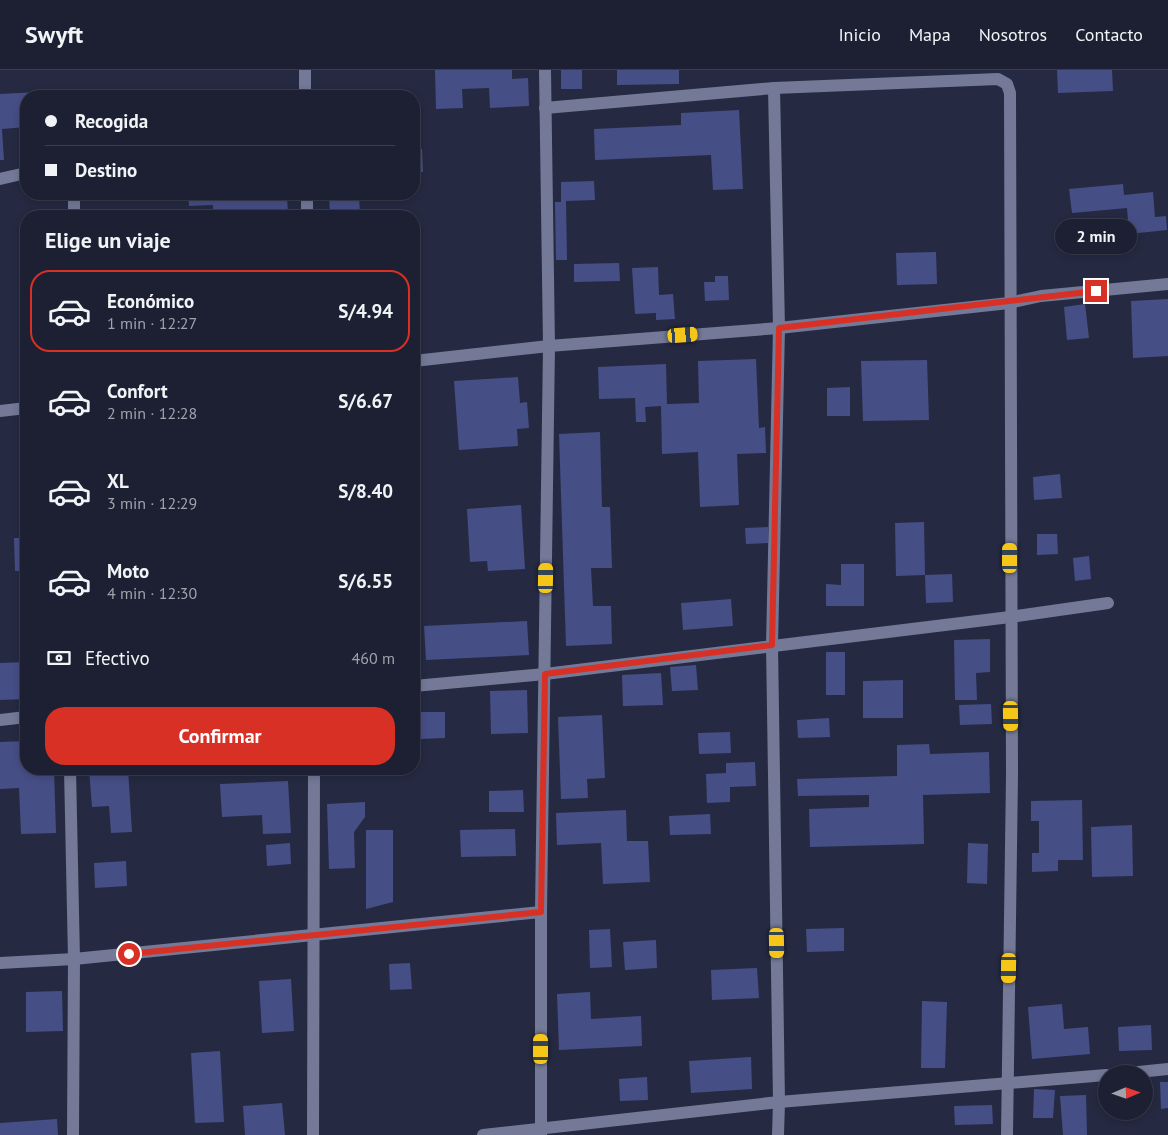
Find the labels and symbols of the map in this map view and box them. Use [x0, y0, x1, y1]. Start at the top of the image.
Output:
callout: 2 min [1055, 218, 1137, 254]
route end [1085, 280, 1107, 302]
car [667, 326, 698, 344]
car [1002, 543, 1017, 573]
car [538, 563, 553, 593]
car [1003, 701, 1018, 731]
car [769, 928, 784, 958]
route start [118, 943, 140, 965]
car [1001, 953, 1016, 983]
car [533, 1034, 548, 1064]
north arrow [1098, 1065, 1152, 1120]

